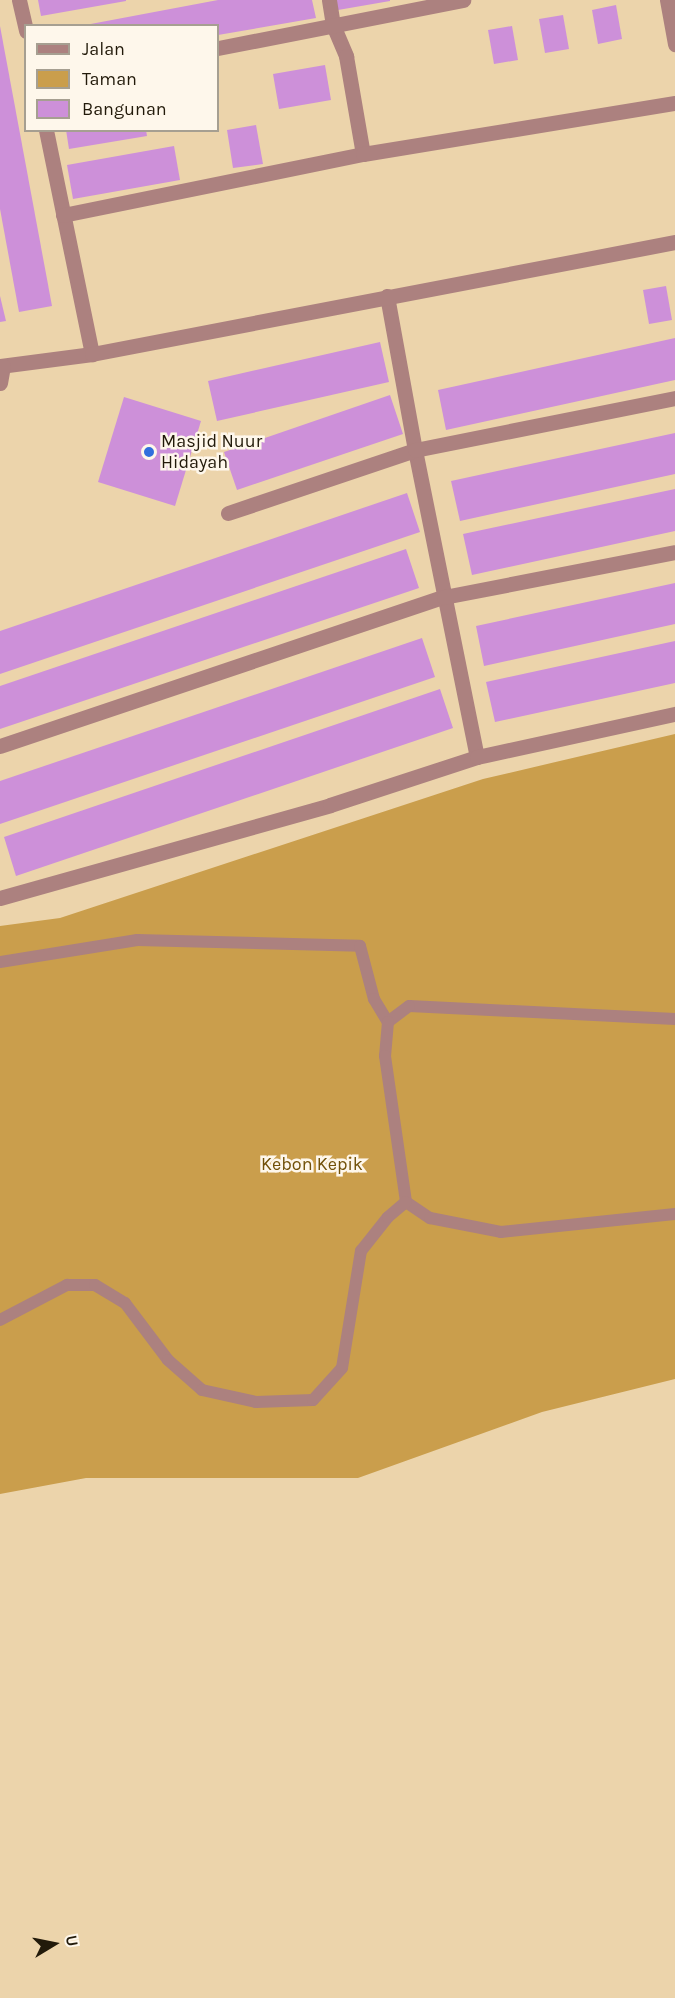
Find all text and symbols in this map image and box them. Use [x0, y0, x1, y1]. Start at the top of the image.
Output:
legend [24, 24, 219, 132]
text: Jalan [82, 38, 125, 60]
text: Taman [82, 68, 137, 90]
text: Bangunan [82, 98, 167, 120]
place label: Masjid Nuur Hidayah [161, 431, 262, 474]
marker: Masjid Nuur Hidayah [142, 445, 156, 459]
park label: Kebon Kepik [261, 1153, 363, 1175]
north arrow [24, 1914, 84, 1974]
text: U [62, 1934, 83, 1948]

